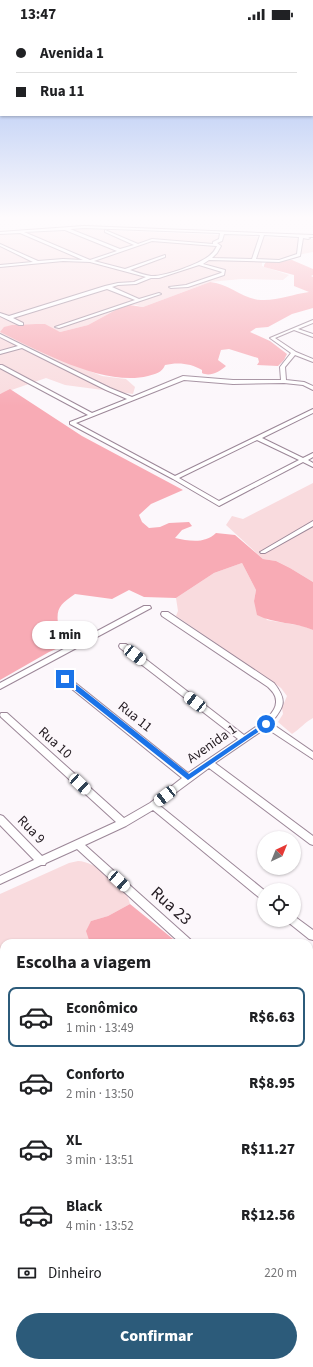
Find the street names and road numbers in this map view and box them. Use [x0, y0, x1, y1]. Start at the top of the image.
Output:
street label: Rua 11 [113, 697, 157, 737]
street label: Avenida 1 [183, 720, 241, 768]
street label: Rua 10 [34, 722, 76, 764]
street label: Rua 9 [13, 811, 49, 849]
street label: Rua 23 [145, 881, 197, 931]

